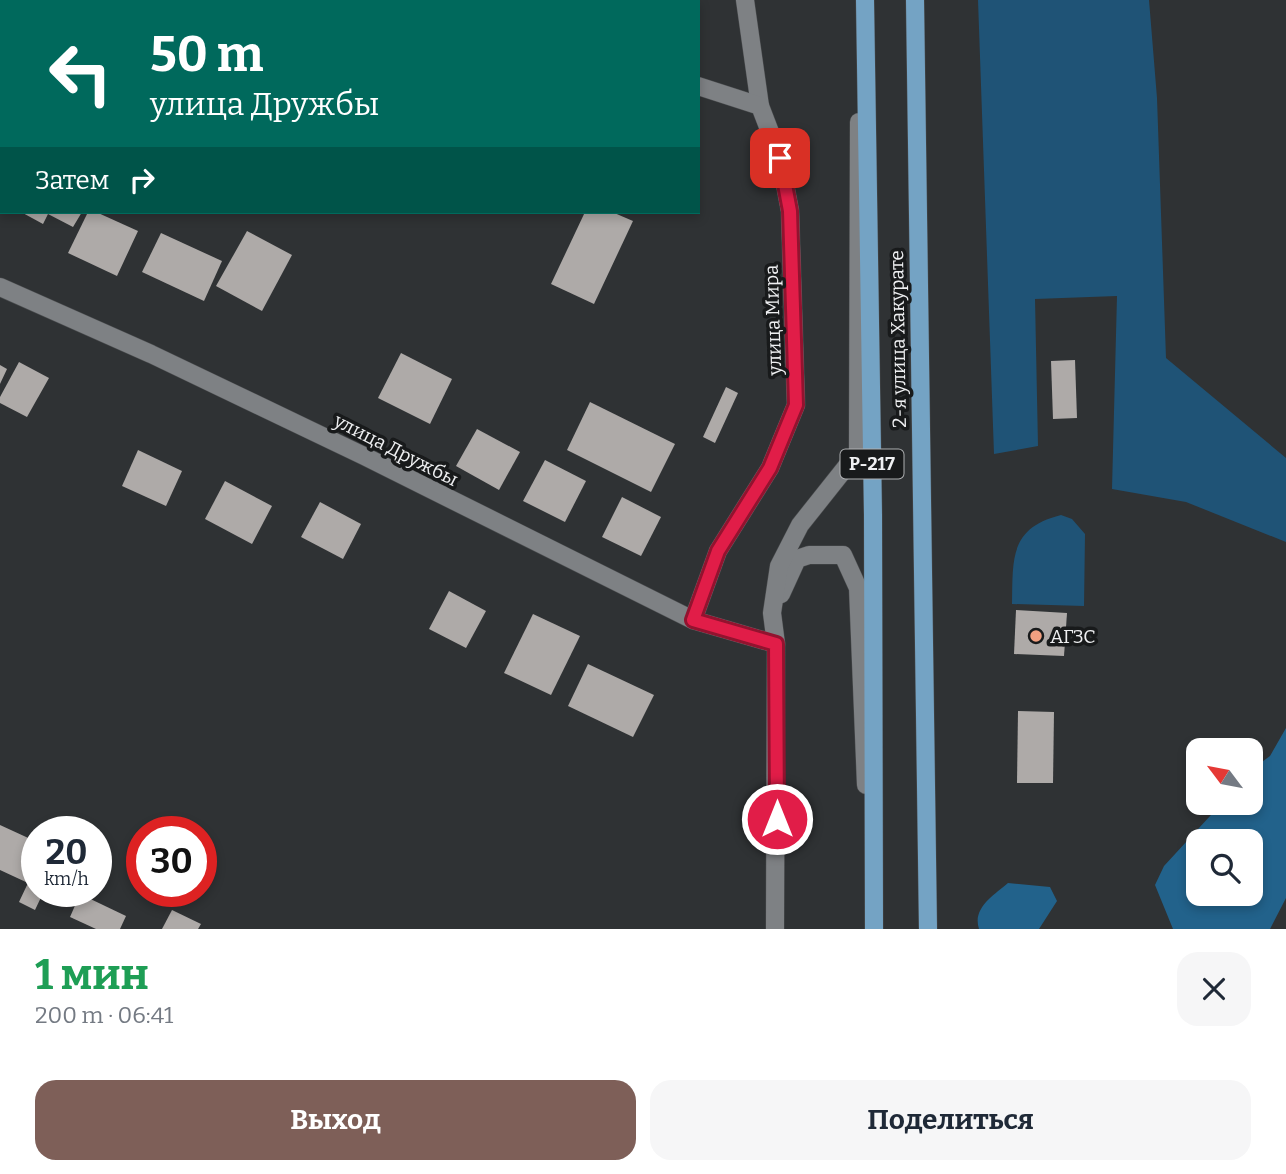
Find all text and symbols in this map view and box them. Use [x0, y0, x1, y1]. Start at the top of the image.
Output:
text: 50 m [150, 25, 263, 84]
icon: left [35, 28, 126, 119]
text: улица Дружбы [150, 85, 379, 123]
pin [750, 128, 810, 188]
icon: arrive [761, 139, 799, 177]
icon: right [123, 161, 161, 199]
text: Затем [35, 165, 109, 196]
street label: 2-я улица Хакурате [885, 250, 911, 428]
street label: улица Мира [760, 264, 786, 377]
street label: улица Дружбы [329, 408, 462, 491]
road number: Р-217 [840, 450, 903, 478]
place label: АГЗС [1050, 625, 1096, 648]
marker: АГЗС [1028, 628, 1044, 644]
north arrow [1186, 738, 1264, 816]
map controls [1186, 738, 1263, 906]
position arrow [740, 782, 814, 856]
speed limit sign: 30 [126, 816, 217, 907]
button: search [1186, 829, 1263, 906]
text: 20 [46, 831, 87, 873]
text: km/h [44, 868, 89, 890]
text: 1 мин [35, 950, 149, 1000]
button: close [1177, 952, 1251, 1026]
text: 200 m · 06:41 [35, 1001, 173, 1029]
button: Выход [35, 1080, 636, 1160]
button: Поделиться [650, 1080, 1251, 1160]

